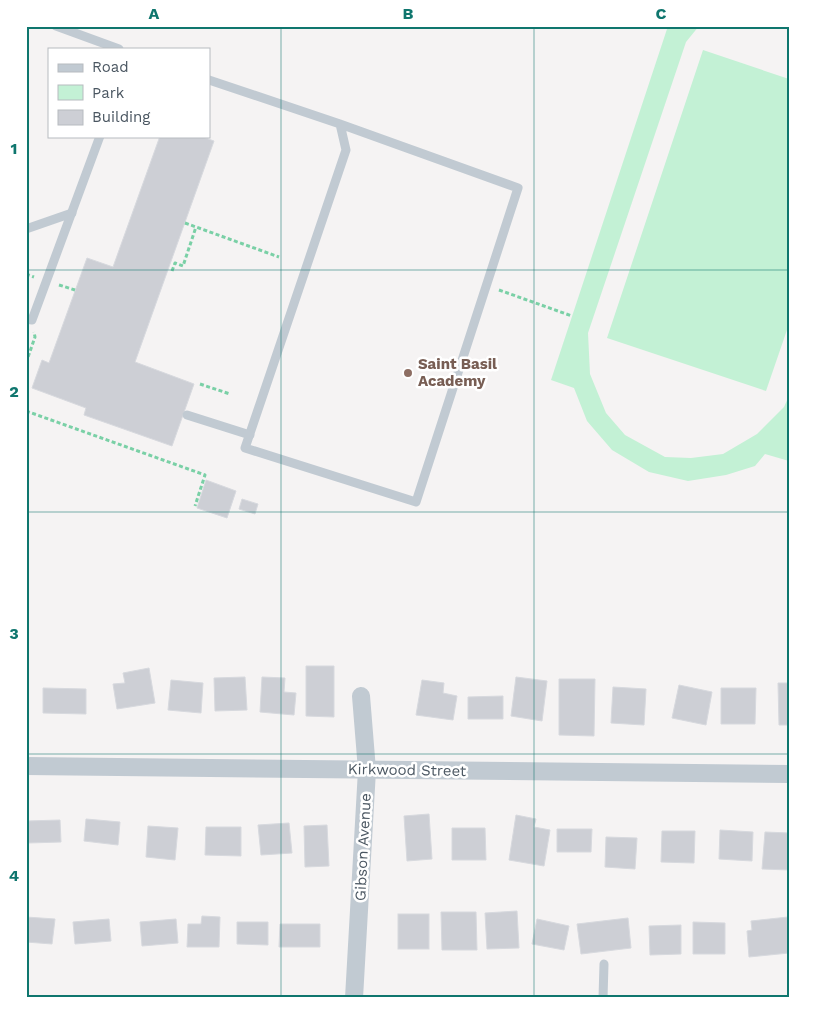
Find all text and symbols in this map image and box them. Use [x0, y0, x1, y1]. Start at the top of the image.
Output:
text: A [149, 4, 160, 23]
text: B [403, 4, 414, 23]
text: C [656, 4, 667, 23]
legend [48, 48, 210, 138]
text: Road [92, 58, 129, 76]
text: Park [92, 84, 125, 102]
text: Building [92, 108, 150, 126]
text: 1 [11, 139, 17, 158]
place label: Saint Basil Academy [418, 355, 497, 390]
marker: Saint Basil Academy [402, 367, 414, 379]
text: 2 [9, 382, 19, 401]
text: 3 [9, 624, 19, 643]
street label: Kirkwood Street [348, 760, 467, 780]
street label: Gibson Avenue [351, 793, 375, 901]
text: 4 [9, 866, 19, 885]

